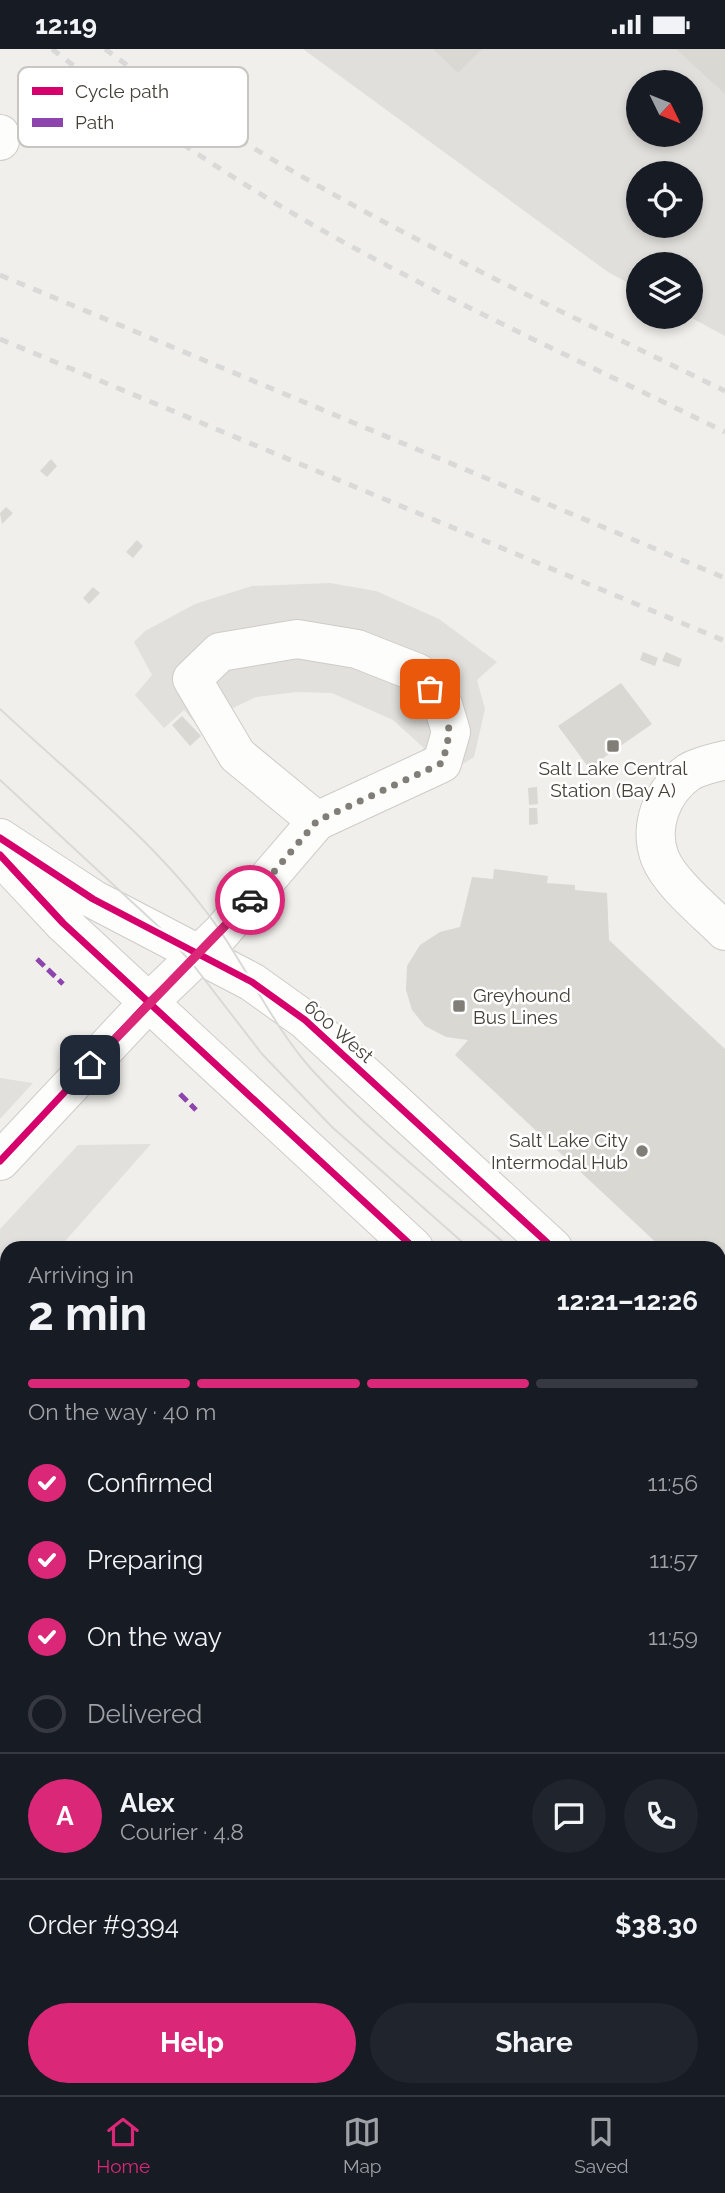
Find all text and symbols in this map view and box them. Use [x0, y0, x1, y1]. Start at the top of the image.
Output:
text: 12:19 [35, 10, 97, 40]
legend [18, 67, 248, 147]
north arrow [626, 70, 704, 147]
map controls [626, 70, 703, 329]
text: Cycle path [75, 80, 169, 102]
text: Path [75, 111, 114, 133]
button: locate [626, 161, 703, 238]
button: layers [626, 252, 703, 329]
pin [400, 659, 460, 719]
icon: bag [411, 670, 449, 708]
marker: Salt Lake Central Station (Bay A) [605, 738, 621, 754]
place label: Salt Lake Central Station (Bay A) [539, 757, 688, 801]
courier [215, 865, 285, 935]
icon: car [231, 881, 269, 919]
place label: Greyhound Bus Lines [473, 984, 571, 1028]
street label: 600 West [300, 995, 378, 1067]
marker: Greyhound Bus Lines [451, 998, 467, 1014]
pin [60, 1035, 120, 1095]
icon: home [71, 1046, 109, 1084]
place label: Salt Lake City Intermodal Hub [491, 1129, 628, 1173]
marker: Salt Lake City Intermodal Hub [634, 1143, 650, 1159]
text: Arriving in [28, 1261, 134, 1288]
text: 12:21–12:26 [557, 1286, 698, 1316]
text: 2 min [28, 1287, 147, 1341]
text: On the way · 40 m [28, 1398, 216, 1425]
icon: check [28, 1464, 66, 1502]
text: Confirmed [87, 1468, 213, 1498]
text: 11:56 [648, 1469, 698, 1496]
icon: check [28, 1541, 66, 1579]
text: Preparing [87, 1545, 203, 1575]
text: 11:57 [649, 1546, 698, 1573]
icon: check [28, 1618, 66, 1656]
text: On the way [87, 1622, 222, 1652]
text: 11:59 [648, 1623, 698, 1650]
text: Delivered [87, 1699, 202, 1729]
button: chat [532, 1779, 606, 1853]
button: phone [624, 1779, 698, 1853]
text: Alex [120, 1788, 175, 1818]
text: A [56, 1801, 74, 1831]
text: Courier · 4.8 [120, 1818, 244, 1845]
text: Order #9394 [28, 1910, 179, 1940]
text: $38.30 [615, 1910, 698, 1940]
button: Help [28, 2003, 356, 2083]
button: Share [370, 2003, 698, 2083]
tab: Home [96, 2113, 150, 2177]
tab: Map [343, 2113, 382, 2177]
tab: Saved [574, 2113, 629, 2177]

